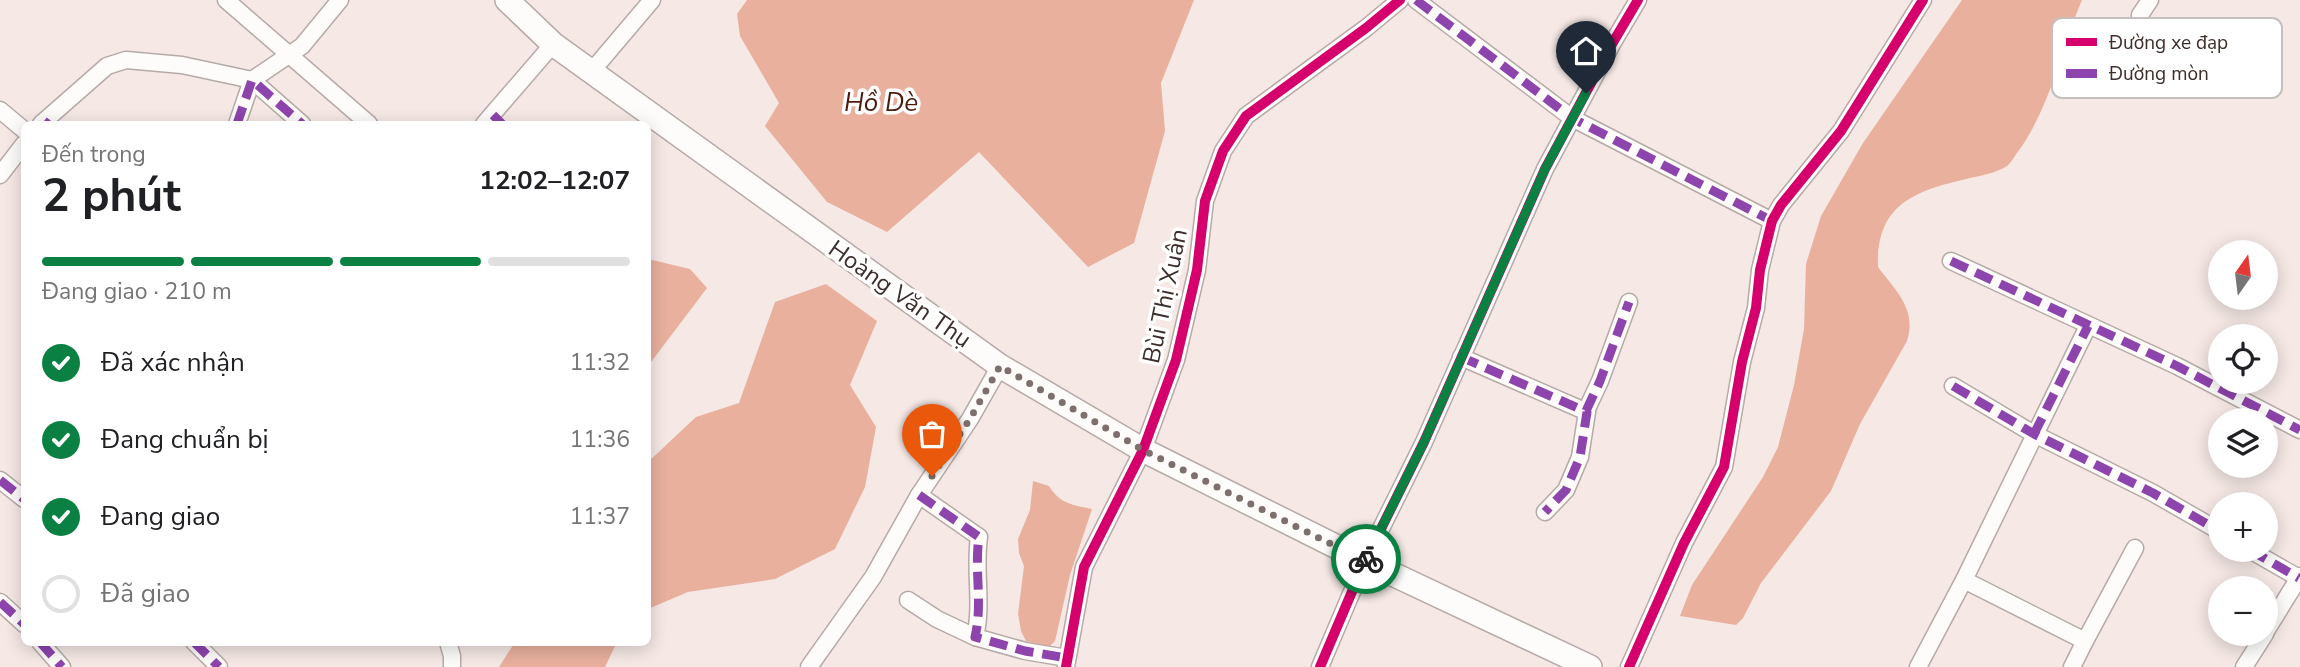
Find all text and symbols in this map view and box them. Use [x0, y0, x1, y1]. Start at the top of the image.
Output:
legend [2052, 18, 2282, 98]
pin [1556, 21, 1616, 93]
text: Đường xe đạp [2108, 30, 2228, 56]
icon: home [1567, 32, 1605, 70]
text: Đường mòn [2108, 61, 2209, 87]
water label: Hồ Dè [844, 85, 918, 120]
text: Đến trong [42, 139, 146, 170]
text: 12:02–12:07 [479, 163, 630, 198]
text: 2 phút [42, 164, 181, 227]
street label: Bùi Thị Xuân [1135, 226, 1195, 366]
street label: Hoàng Văn Thụ [822, 233, 978, 355]
north arrow [2208, 240, 2278, 310]
map controls [2208, 240, 2278, 646]
text: Đang giao · 210 m [42, 276, 232, 307]
button: locate [2208, 324, 2278, 394]
icon: check [42, 344, 80, 382]
text: Đã xác nhận [101, 345, 245, 380]
text: 11:32 [570, 347, 630, 378]
pin [902, 404, 962, 476]
button: layers [2208, 408, 2278, 478]
icon: bag [913, 415, 951, 453]
icon: check [42, 421, 80, 459]
text: Đang chuẩn bị [101, 422, 269, 457]
text: 11:36 [570, 424, 630, 455]
button: + [2208, 492, 2278, 562]
icon: check [42, 498, 80, 536]
text: Đang giao [101, 499, 220, 534]
text: 11:37 [570, 501, 630, 532]
courier [1331, 524, 1401, 594]
icon: bike [1347, 540, 1385, 578]
text: Đã giao [101, 576, 190, 611]
button: − [2208, 576, 2278, 646]

